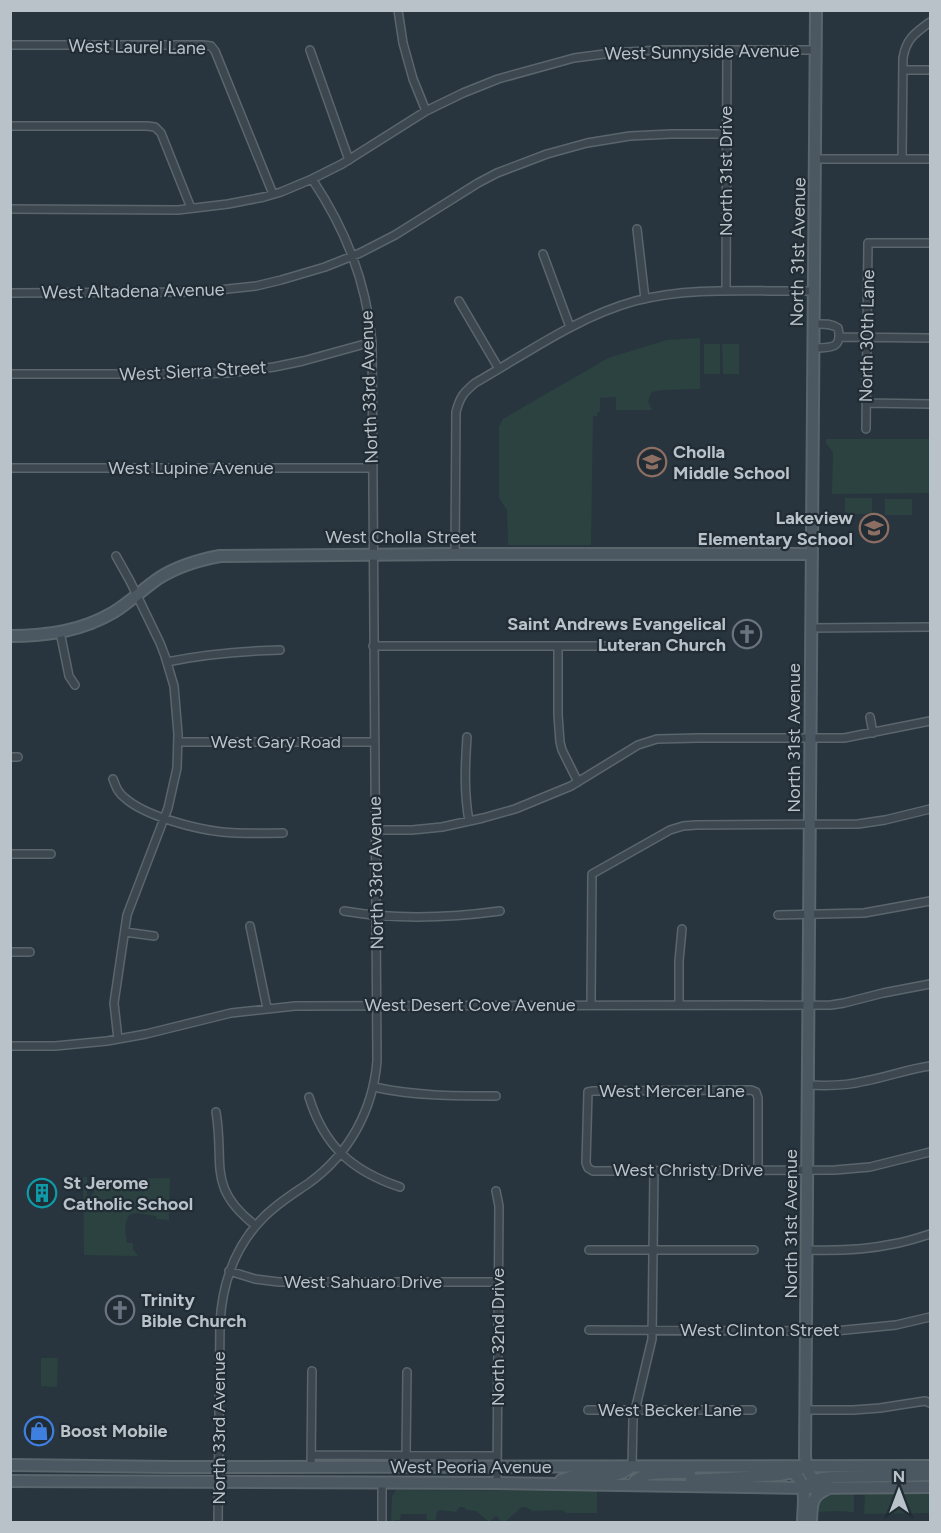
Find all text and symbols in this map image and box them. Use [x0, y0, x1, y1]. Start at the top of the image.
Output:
street label: West Laurel Lane [68, 35, 206, 59]
street label: West Sunnyside Avenue [604, 39, 800, 65]
street label: North 31st Drive [715, 106, 737, 236]
street label: North 31st Avenue [786, 177, 810, 327]
street label: North 30th Lane [855, 269, 879, 403]
street label: West Altadena Avenue [41, 278, 225, 304]
street label: North 33rd Avenue [355, 310, 383, 464]
street label: West Sierra Street [119, 356, 267, 386]
place label: Cholla Middle School [673, 441, 790, 484]
school or university icon: Cholla Middle School [636, 446, 668, 478]
street label: West Lupine Avenue [108, 457, 274, 479]
place label: Lakeview Elementary School [698, 507, 853, 550]
school or university icon: Lakeview Elementary School [858, 512, 890, 544]
street label: West Cholla Street [325, 526, 477, 548]
place label: Saint Andrews Evangelical Luteran Church [507, 613, 726, 656]
church icon: Saint Andrews Evangelical Luteran Church [731, 618, 763, 650]
street label: North 31st Avenue [783, 663, 805, 813]
street label: West Gary Road [211, 731, 341, 753]
street label: North 33rd Avenue [364, 796, 388, 950]
street label: West Desert Cove Avenue [364, 994, 576, 1016]
street label: West Mercer Lane [599, 1080, 745, 1102]
street label: North 31st Avenue [780, 1149, 802, 1299]
street label: West Christy Drive [613, 1159, 763, 1181]
place label: St Jerome Catholic School [63, 1172, 193, 1215]
building icon: St Jerome Catholic School [26, 1177, 58, 1209]
street label: North 32nd Drive [487, 1268, 509, 1406]
street label: West Sahuaro Drive [284, 1271, 442, 1293]
place label: Trinity Bible Church [141, 1289, 247, 1332]
church icon: Trinity Bible Church [104, 1294, 136, 1326]
street label: West Clinton Street [680, 1319, 840, 1341]
street label: North 33rd Avenue [208, 1351, 230, 1505]
street label: West Becker Lane [598, 1399, 742, 1421]
shop icon: Boost Mobile [23, 1415, 55, 1447]
place label: Boost Mobile [60, 1420, 168, 1442]
street label: West Peoria Avenue [390, 1456, 552, 1478]
north arrow [869, 1461, 929, 1521]
text: N [893, 1467, 905, 1486]

